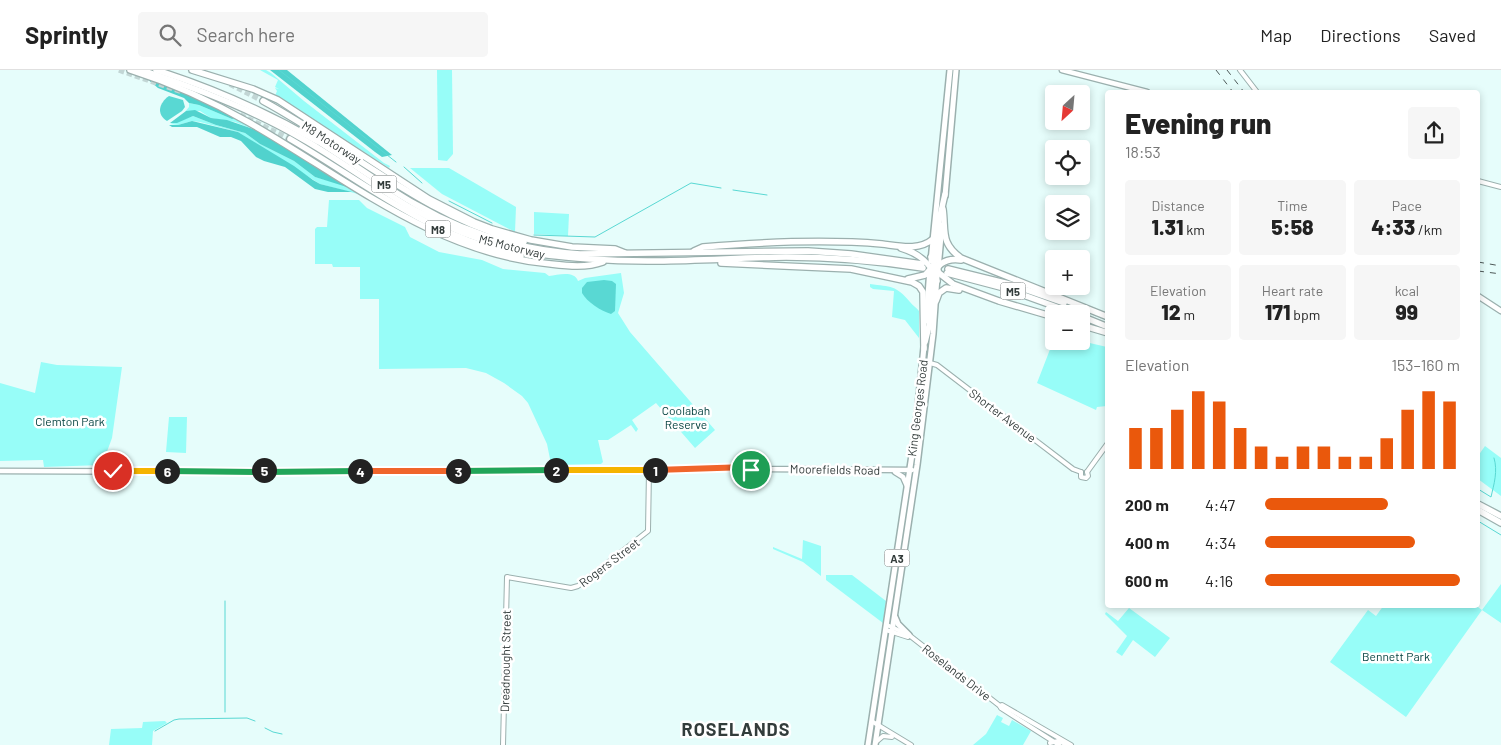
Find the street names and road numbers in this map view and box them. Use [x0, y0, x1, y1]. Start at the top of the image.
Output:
street label: M8 Motorway [300, 118, 365, 167]
road number: M5 [372, 176, 396, 192]
road number: M8 [426, 220, 450, 238]
street label: M5 Motorway [477, 231, 547, 261]
road number: M5 [1000, 282, 1026, 300]
street label: King Georges Road [904, 359, 930, 457]
street label: Shorter Avenue [967, 385, 1039, 445]
street label: Moorefields Road [790, 461, 880, 477]
street label: Rogers Street [576, 535, 642, 589]
road number: A3 [884, 549, 910, 566]
street label: Dreadnought Street [497, 610, 513, 712]
street label: Roselands Drive [920, 641, 994, 703]

